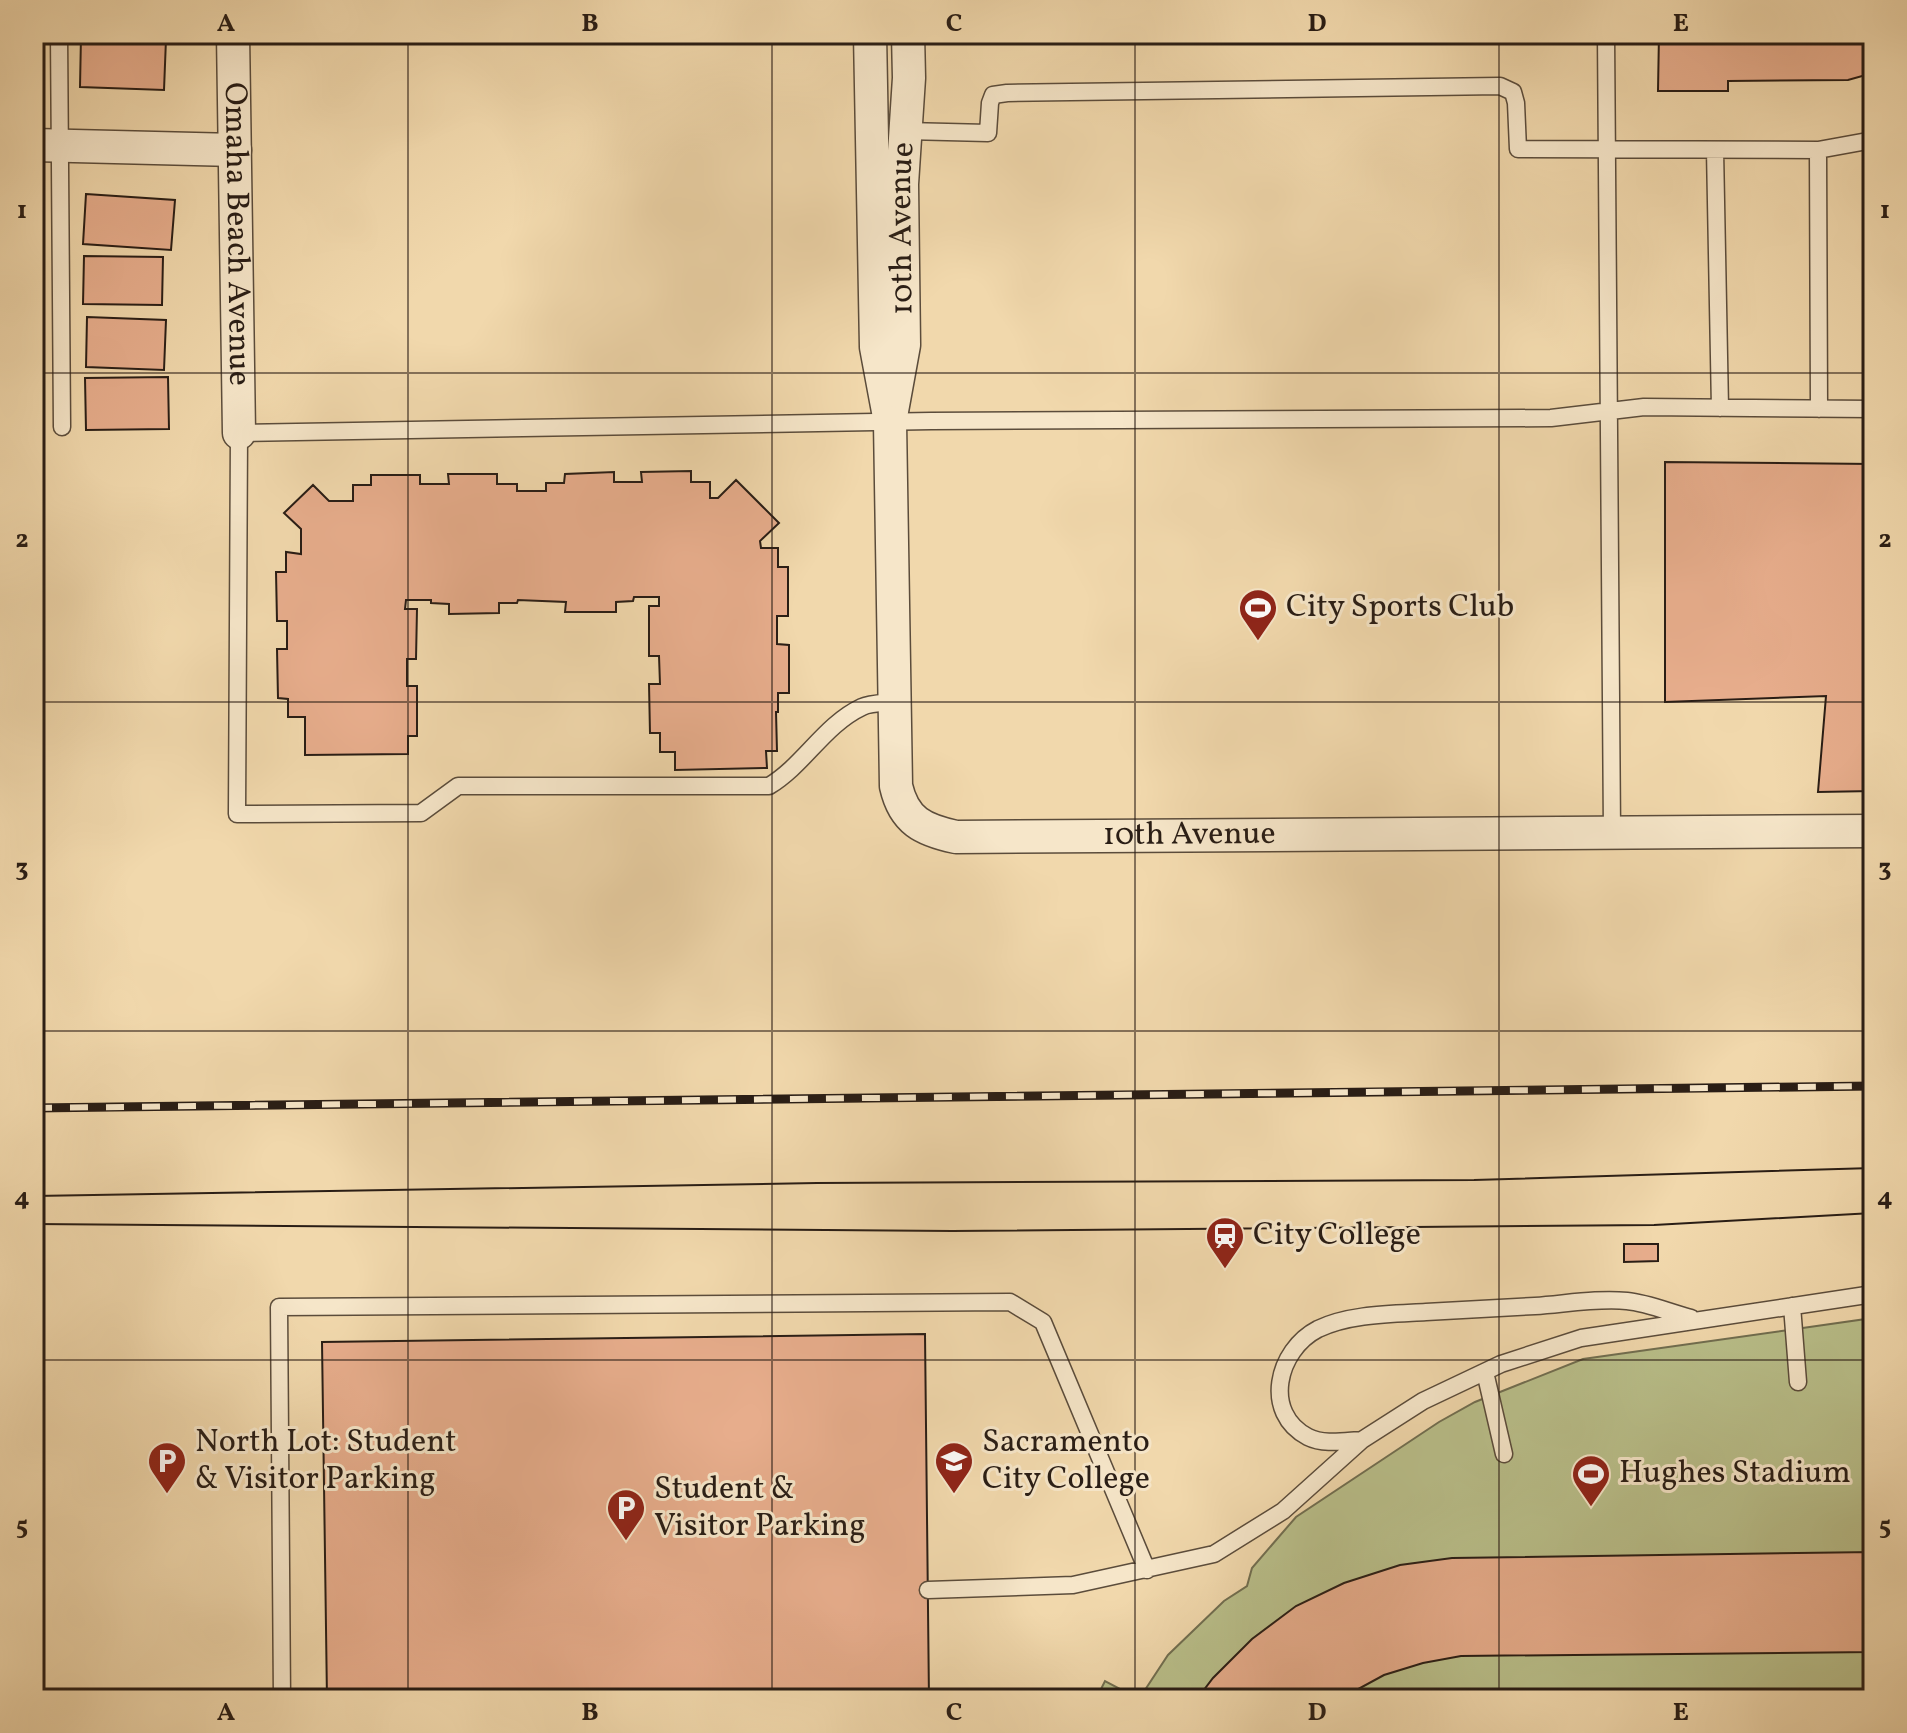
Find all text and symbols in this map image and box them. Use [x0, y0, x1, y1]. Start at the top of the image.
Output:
text: A [217, 6, 236, 42]
text: B [581, 6, 599, 42]
text: C [946, 6, 962, 42]
text: D [1307, 6, 1327, 42]
text: E [1673, 6, 1689, 42]
street label: Omaha Beach Avenue [212, 82, 260, 386]
street label: 10th Avenue [880, 141, 927, 315]
text: 1 [17, 193, 27, 229]
text: 1 [1880, 193, 1890, 229]
text: 2 [15, 522, 29, 558]
text: 2 [1878, 522, 1892, 558]
place label: City Sports Club [1286, 586, 1514, 630]
sports icon: City Sports Club [1237, 587, 1279, 642]
street label: 10th Avenue [1102, 813, 1276, 858]
text: 3 [15, 851, 29, 887]
text: 3 [1878, 851, 1892, 887]
text: 4 [14, 1180, 30, 1216]
text: 4 [1877, 1180, 1893, 1216]
place label: City College [1253, 1214, 1421, 1258]
station icon: City College [1204, 1215, 1246, 1270]
place label: North Lot: Student & Visitor Parking [195, 1421, 457, 1502]
place label: Sacramento City College [982, 1421, 1150, 1502]
parking icon: North Lot: Student & Visitor Parking [146, 1440, 188, 1495]
school or university icon: Sacramento City College [933, 1440, 975, 1495]
place label: Hughes Stadium [1619, 1452, 1851, 1496]
sports icon: Hughes Stadium [1570, 1453, 1612, 1508]
place label: Student & Visitor Parking [654, 1468, 866, 1549]
parking icon: Student & Visitor Parking [605, 1487, 647, 1542]
text: 5 [16, 1509, 28, 1545]
text: 5 [1879, 1509, 1891, 1545]
text: A [217, 1695, 236, 1731]
text: B [581, 1695, 599, 1731]
text: C [946, 1695, 962, 1731]
text: D [1307, 1695, 1327, 1731]
text: E [1673, 1695, 1689, 1731]

